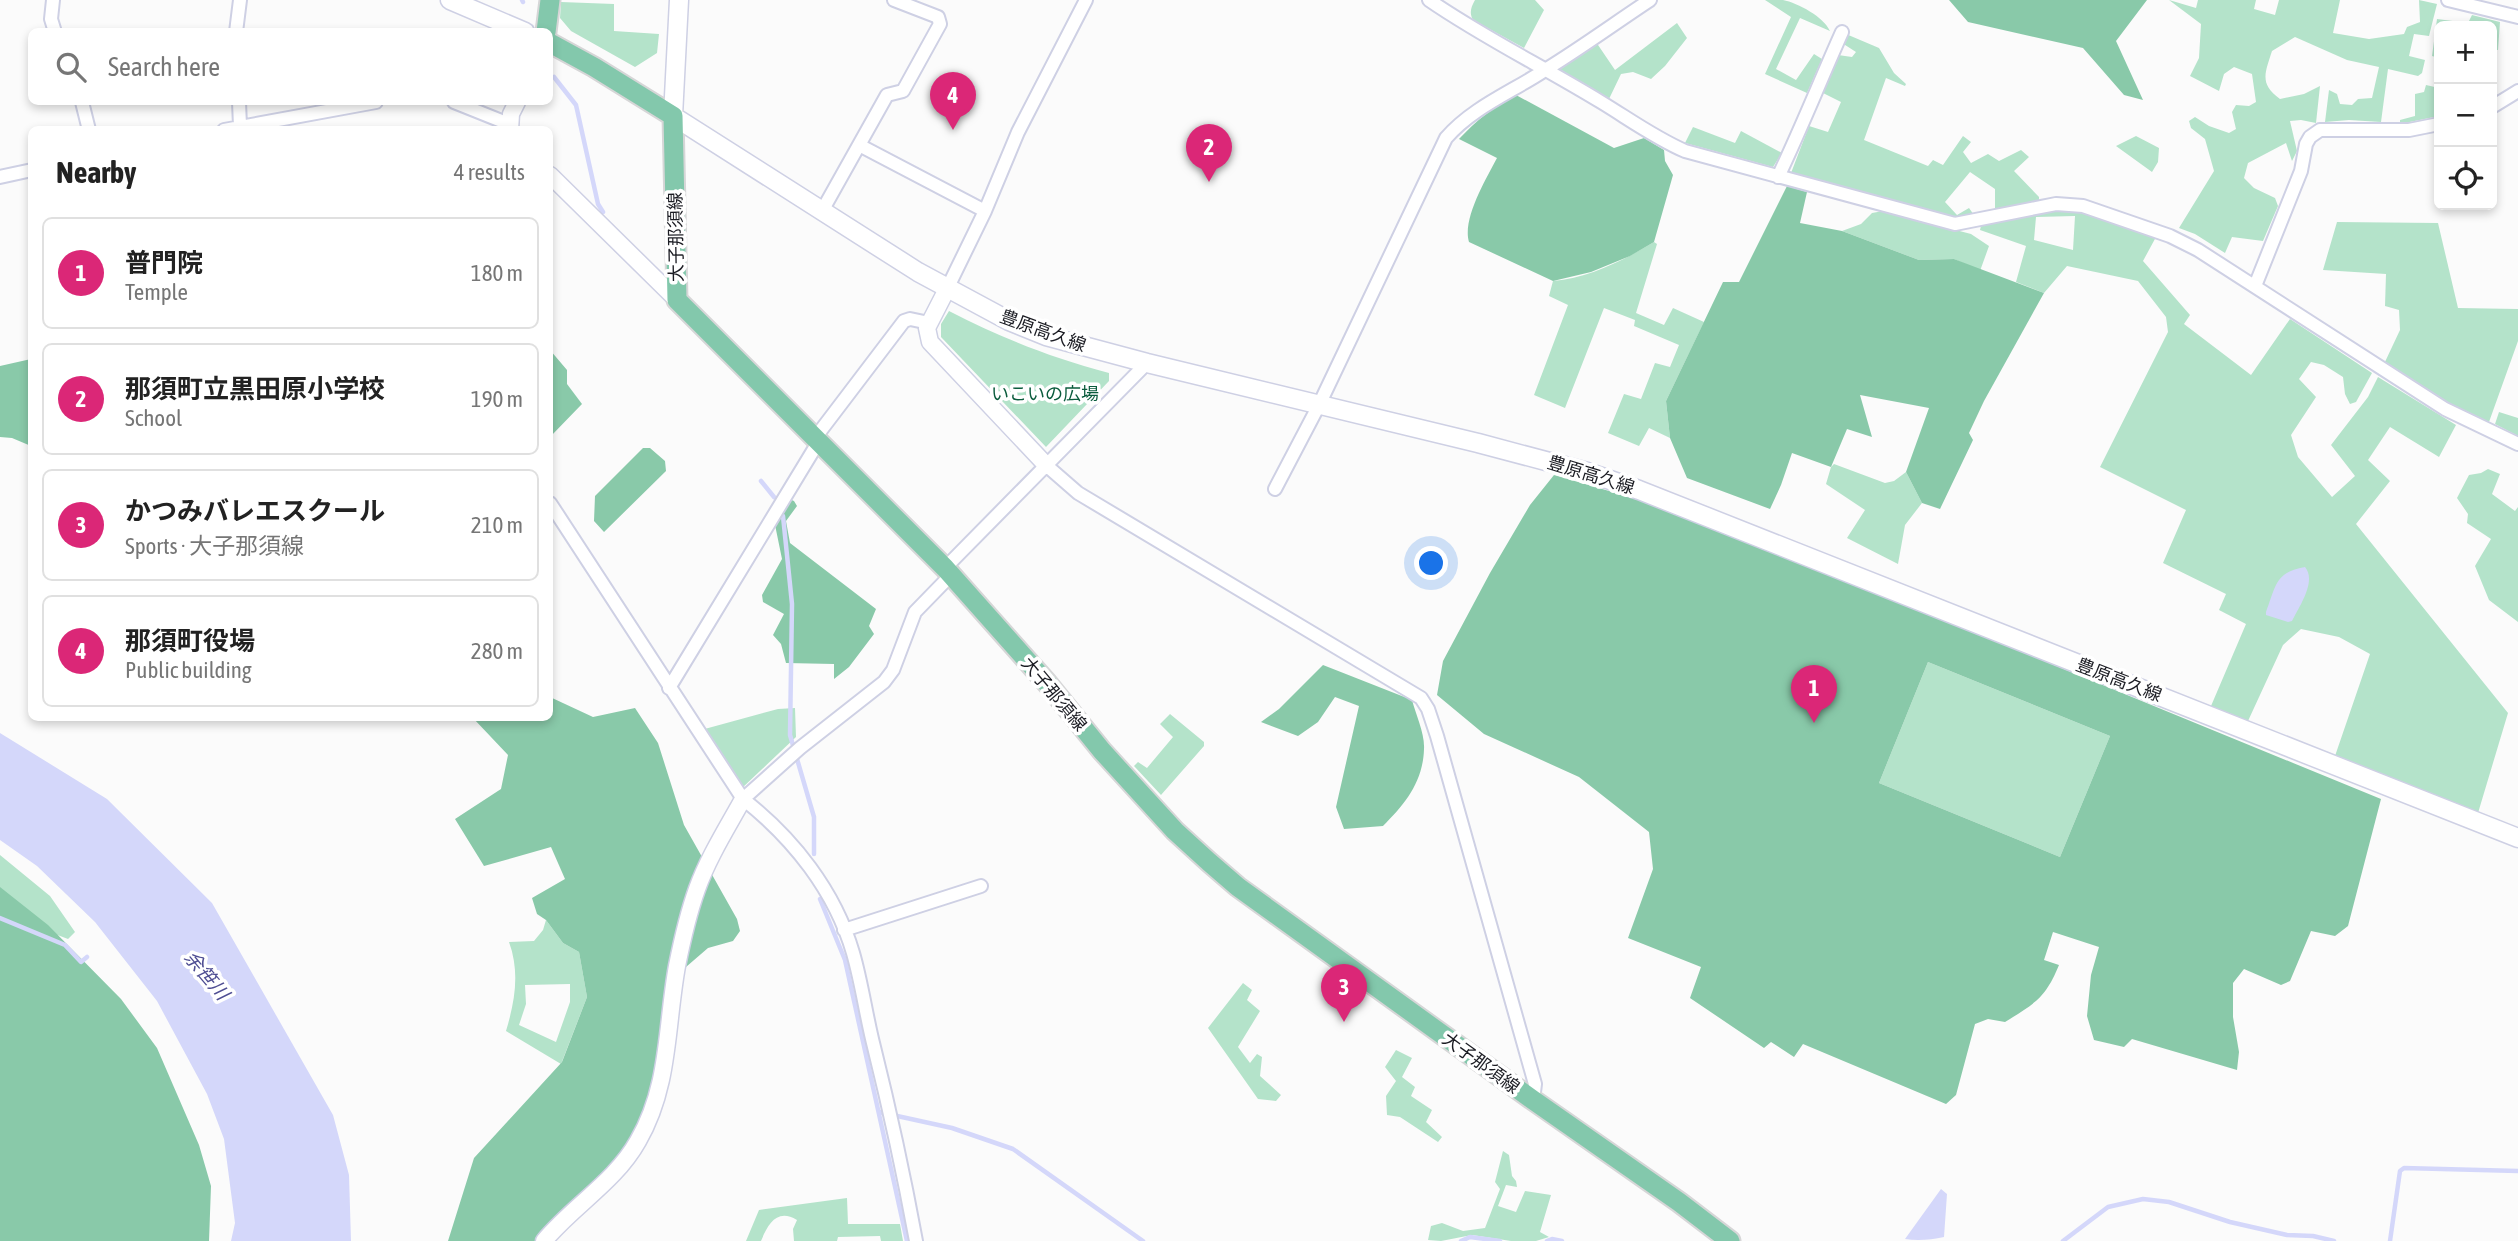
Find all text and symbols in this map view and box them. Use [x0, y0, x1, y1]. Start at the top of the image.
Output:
map controls [2434, 21, 2497, 210]
button: + [2434, 21, 2497, 84]
search box [28, 28, 553, 105]
icon: search [52, 48, 90, 86]
text: Search here [108, 52, 220, 82]
pin: 4 [930, 72, 976, 130]
button: − [2434, 84, 2497, 147]
pin: 2 [1186, 124, 1232, 182]
button: locate [2434, 147, 2497, 210]
text: Nearby [56, 155, 136, 189]
text: 4 results [454, 159, 525, 185]
street label: 大子那須線 [664, 192, 687, 282]
text: 普門院 [125, 248, 203, 278]
text: 1 [76, 260, 86, 286]
text: 180 m [471, 260, 523, 286]
text: Temple [125, 279, 188, 305]
street label: 豊原高久線 [997, 305, 1089, 356]
text: 那須町立黒田原小学校 [125, 374, 385, 404]
park label: いこいの広場 [991, 383, 1099, 404]
text: 2 [76, 386, 86, 412]
text: 190 m [471, 386, 523, 412]
text: School [125, 405, 182, 431]
street label: 豊原高久線 [1545, 451, 1637, 498]
text: かつみバレエスクール [125, 496, 385, 526]
text: 3 [76, 512, 86, 538]
text: 210 m [471, 512, 523, 538]
text: Sports · 大子那須線 [125, 533, 304, 559]
your location [1414, 546, 1448, 580]
text: 那須町役場 [125, 626, 255, 656]
text: 4 [76, 638, 86, 664]
text: 280 m [471, 638, 523, 664]
street label: 大子那須線 [1017, 652, 1091, 735]
street label: 豊原高久線 [2073, 654, 2165, 705]
text: Public building [125, 657, 252, 683]
pin: 1 [1791, 665, 1837, 723]
water label: 余笹川 [180, 946, 235, 1005]
pin: 3 [1321, 964, 1367, 1022]
street label: 大子那須線 [1439, 1028, 1524, 1098]

